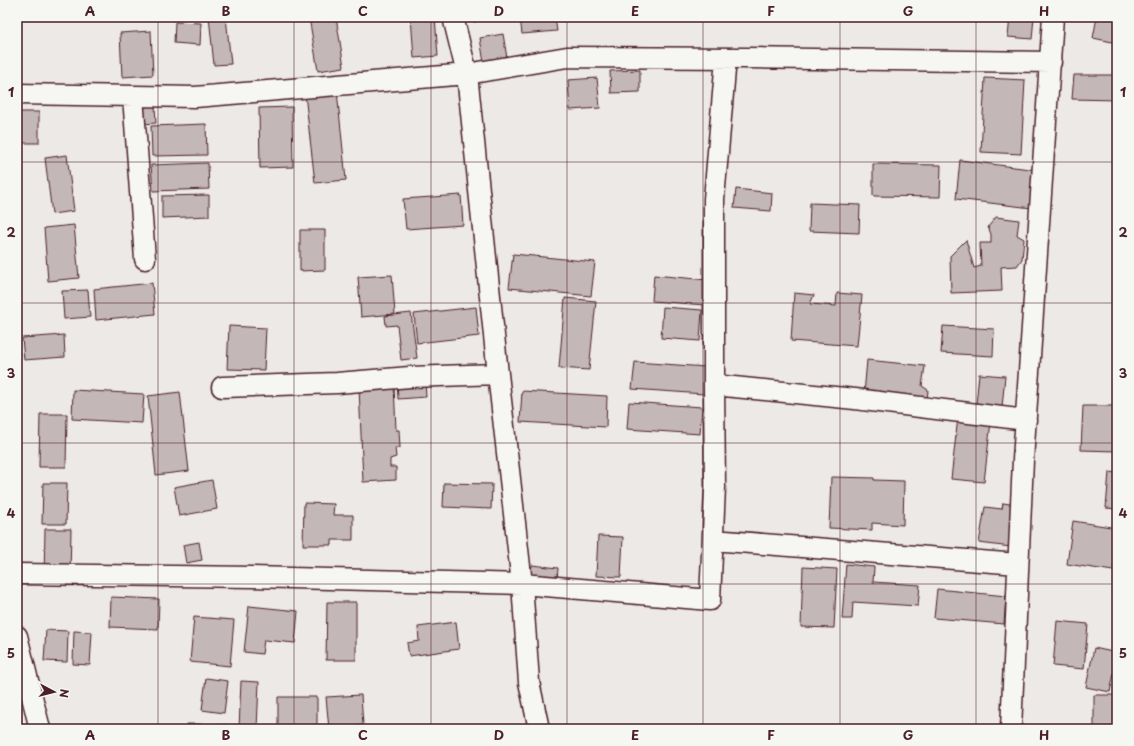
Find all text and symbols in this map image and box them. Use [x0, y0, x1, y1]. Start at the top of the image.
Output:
text: A [85, 1, 95, 20]
text: B [222, 1, 231, 20]
text: C [358, 1, 368, 20]
text: D [494, 1, 504, 20]
text: E [631, 1, 639, 20]
text: F [767, 1, 775, 20]
text: G [903, 1, 913, 20]
text: H [1039, 1, 1049, 20]
text: 1 [8, 82, 14, 101]
text: 1 [1120, 82, 1126, 101]
text: 2 [6, 222, 16, 241]
text: 2 [1118, 222, 1128, 241]
text: 3 [7, 363, 16, 382]
text: 3 [1119, 363, 1128, 382]
text: 4 [7, 503, 16, 522]
text: 4 [1119, 503, 1128, 522]
text: 5 [7, 643, 15, 662]
text: 5 [1119, 643, 1127, 662]
north arrow [34, 672, 74, 712]
text: N [55, 688, 73, 699]
text: A [85, 725, 95, 744]
text: B [222, 725, 231, 744]
text: C [358, 725, 368, 744]
text: D [494, 725, 504, 744]
text: E [631, 725, 639, 744]
text: F [767, 725, 775, 744]
text: G [903, 725, 913, 744]
text: H [1039, 725, 1049, 744]

